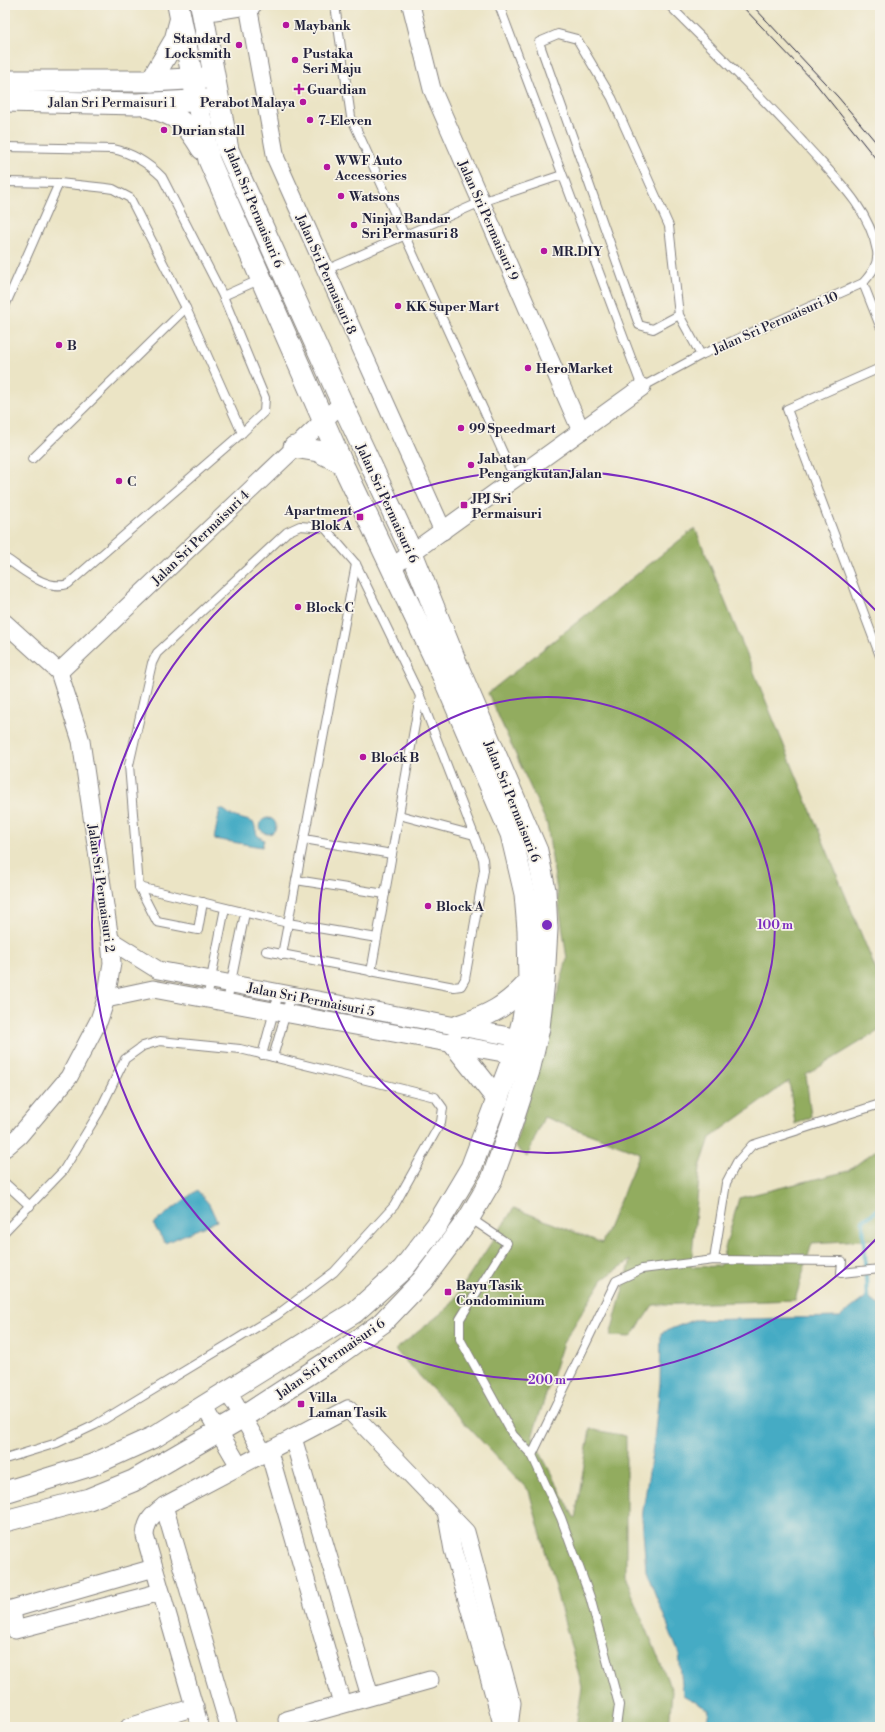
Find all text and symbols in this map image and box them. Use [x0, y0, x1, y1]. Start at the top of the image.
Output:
place label: Maybank [294, 18, 352, 34]
marker: Maybank [281, 20, 291, 30]
place label: Standard Locksmith [165, 31, 231, 62]
marker: Standard Locksmith [234, 40, 244, 50]
place label: Pustaka Seri Maju [303, 46, 362, 77]
marker: Pustaka Seri Maju [290, 55, 300, 65]
place label: Guardian [307, 82, 366, 98]
marker: Guardian [294, 84, 304, 94]
street label: Jalan Sri Permaisuri 1 [47, 95, 176, 111]
place label: Perabot Malaya [200, 95, 296, 111]
marker: Perabot Malaya [298, 97, 308, 107]
place label: 7-Eleven [318, 113, 372, 129]
marker: 7-Eleven [305, 115, 315, 125]
place label: Durian stall [172, 123, 245, 139]
marker: Durian stall [159, 125, 169, 135]
street label: Jalan Sri Permaisuri 6 [221, 144, 287, 270]
place label: WWF Auto Accessories [334, 153, 407, 184]
street label: Jalan Sri Permaisuri 9 [454, 157, 522, 283]
marker: WWF Auto Accessories [322, 162, 332, 172]
place label: Watsons [348, 189, 400, 205]
marker: Watsons [336, 191, 346, 201]
street label: Jalan Sri Permaisuri 8 [292, 211, 360, 337]
place label: Ninjaz Bandar Sri Permasuri 8 [362, 211, 458, 242]
marker: Ninjaz Bandar Sri Permasuri 8 [349, 220, 359, 230]
place label: MR.DIY [552, 244, 603, 260]
marker: MR.DIY [539, 246, 549, 256]
street label: Jalan Sri Permaisuri 10 [709, 288, 841, 358]
place label: KK Super Mart [406, 299, 499, 315]
marker: KK Super Mart [393, 301, 403, 311]
place label: B [67, 338, 77, 354]
marker: B [54, 340, 64, 350]
place label: HeroMarket [536, 361, 613, 377]
marker: HeroMarket [523, 363, 533, 373]
place label: 99 Speedmart [469, 421, 556, 437]
marker: 99 Speedmart [456, 423, 466, 433]
street label: Jalan Sri Permaisuri 6 [352, 440, 422, 566]
place label: Jabatan Pengangkutan Jalan [477, 451, 602, 482]
marker: Jabatan Pengangkutan Jalan [466, 460, 476, 470]
place label: C [127, 474, 136, 490]
marker: C [114, 476, 124, 486]
street label: Jalan Sri Permaisuri 4 [148, 487, 253, 589]
place label: JPJ Sri Permaisuri [470, 491, 542, 522]
marker: JPJ Sri Permaisuri [459, 500, 469, 510]
place label: Apartment Blok A [284, 503, 353, 534]
marker: Apartment Blok A [355, 512, 365, 522]
place label: Block C [306, 600, 354, 616]
marker: Block C [293, 602, 303, 612]
street label: Jalan Sri Permaisuri 6 [480, 737, 544, 865]
place label: Block B [371, 750, 419, 766]
marker: Block B [358, 752, 368, 762]
street label: Jalan Sri Permaisuri 2 [84, 822, 118, 953]
place label: Block A [436, 899, 484, 915]
marker: Block A [423, 901, 433, 911]
centre of rings [540, 918, 554, 932]
text: 100 m [757, 918, 793, 933]
street label: Jalan Sri Permaisuri 5 [245, 980, 376, 1020]
place label: Bayu Tasik Condominium [456, 1278, 545, 1309]
marker: Bayu Tasik Condominium [443, 1287, 453, 1297]
street label: Jalan Sri Permaisuri 6 [272, 1315, 388, 1403]
text: 200 m [528, 1373, 566, 1388]
place label: Villa Laman Tasik [308, 1390, 388, 1421]
marker: Villa Laman Tasik [296, 1399, 306, 1409]

